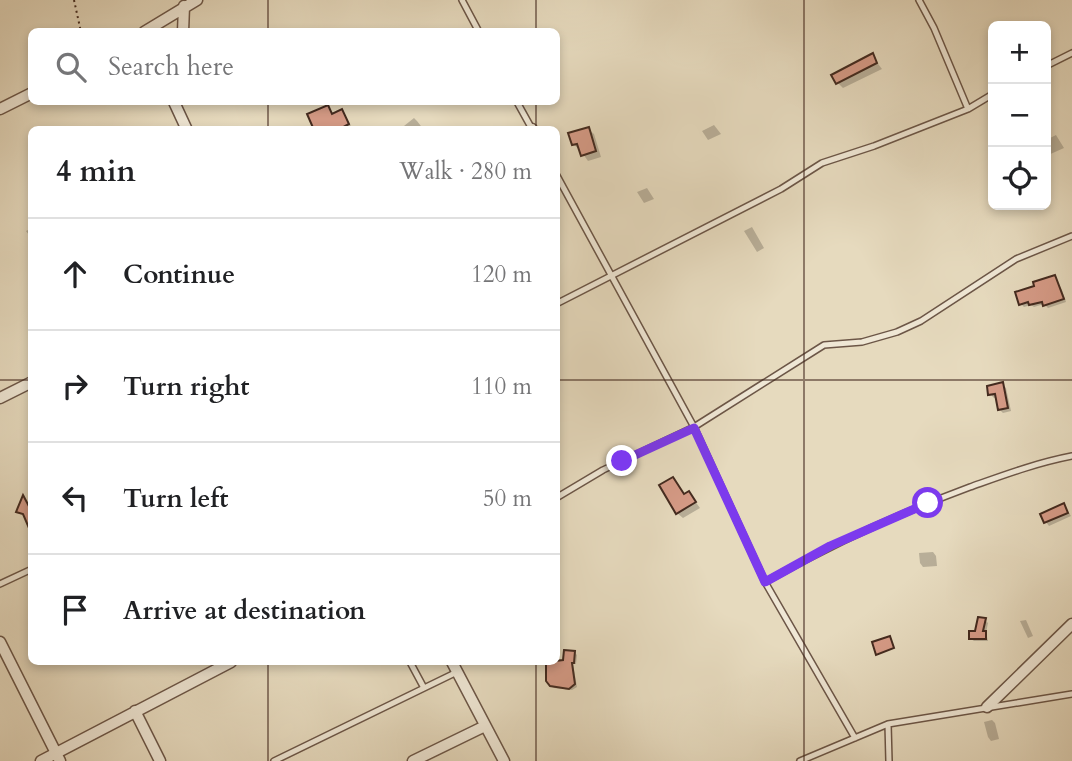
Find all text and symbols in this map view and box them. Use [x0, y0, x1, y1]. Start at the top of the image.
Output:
map controls [988, 21, 1051, 210]
button: + [988, 21, 1051, 84]
search box [28, 28, 560, 105]
icon: search [52, 48, 90, 86]
text: Search here [108, 49, 234, 84]
button: − [988, 84, 1051, 147]
button: locate [988, 147, 1051, 210]
text: 4 min [56, 151, 136, 192]
text: Walk · 280 m [399, 156, 532, 187]
icon: ahead [56, 255, 94, 293]
text: Continue [123, 257, 235, 292]
text: 120 m [471, 259, 532, 290]
icon: right [56, 367, 94, 405]
text: Turn right [123, 369, 250, 404]
text: 110 m [471, 371, 532, 402]
route end [606, 445, 637, 476]
icon: left [56, 479, 94, 517]
text: Turn left [123, 481, 228, 516]
text: 50 m [483, 483, 532, 514]
route start [912, 487, 943, 518]
icon: arrive [56, 591, 94, 629]
text: Arrive at destination [123, 593, 366, 628]

